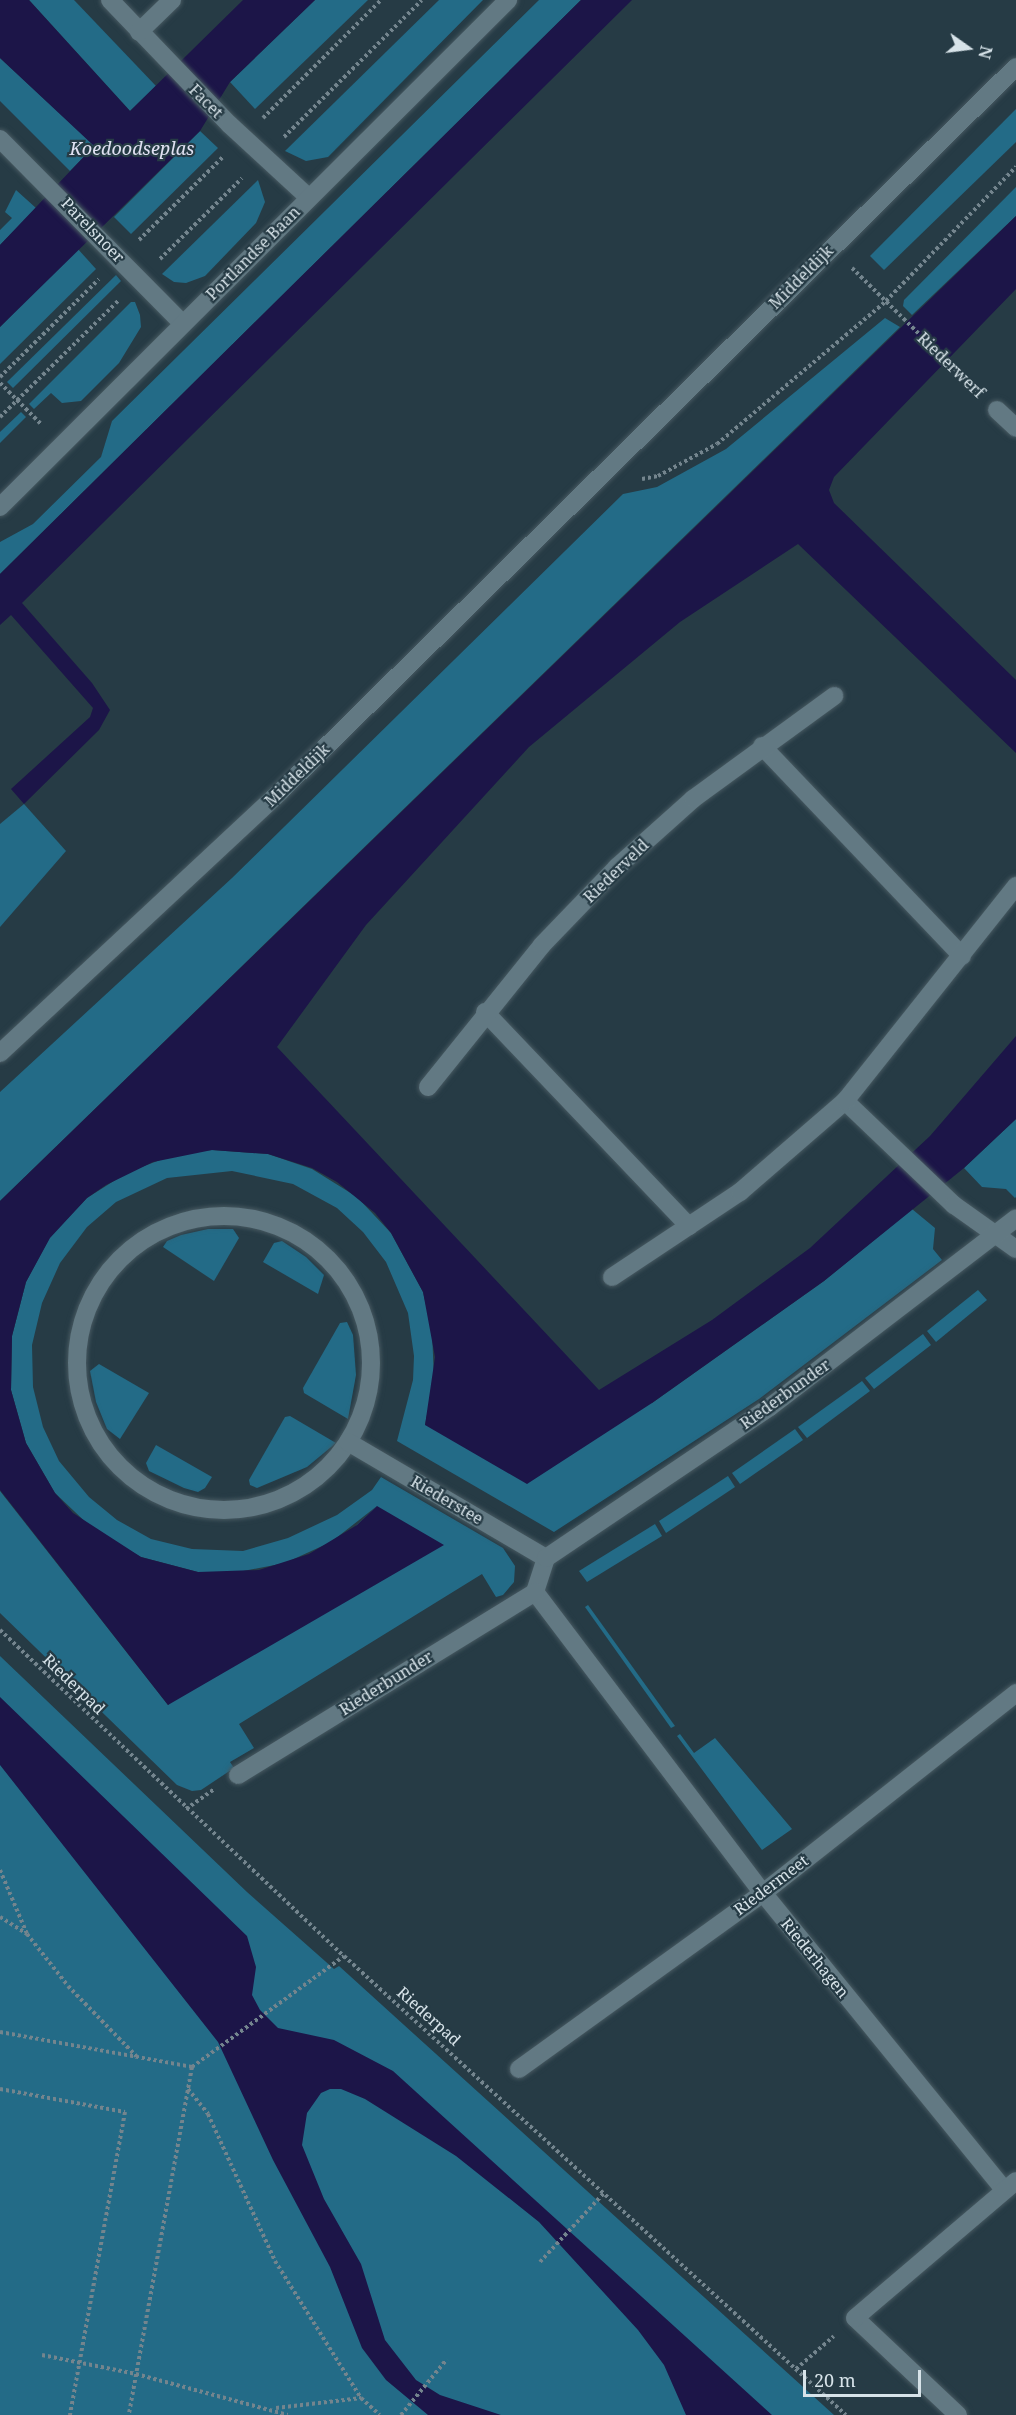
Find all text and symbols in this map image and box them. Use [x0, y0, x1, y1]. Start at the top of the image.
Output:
north arrow [938, 18, 998, 78]
text: N [973, 44, 998, 61]
street label: Facet [185, 80, 227, 122]
water label: Koedoodseplas [70, 137, 194, 159]
street label: Parelsnoer [57, 194, 129, 266]
street label: Portlandse Baan [202, 202, 304, 304]
street label: Middeldijk [765, 241, 837, 313]
street label: Riederwerf [913, 328, 989, 402]
street label: Middeldijk [261, 739, 333, 811]
street label: Riederveld [580, 835, 652, 907]
street label: Riederbunder [736, 1355, 834, 1433]
street label: Riederstee [408, 1472, 486, 1528]
street label: Riederbunder [336, 1647, 436, 1719]
street label: Riederpad [39, 1650, 109, 1718]
street label: Riedermeet [730, 1851, 812, 1919]
street label: Riederhagen [777, 1914, 853, 2002]
street label: Riederpad [393, 1983, 465, 2049]
scale bar [806, 2358, 924, 2396]
text: 20 m [814, 2368, 856, 2392]

